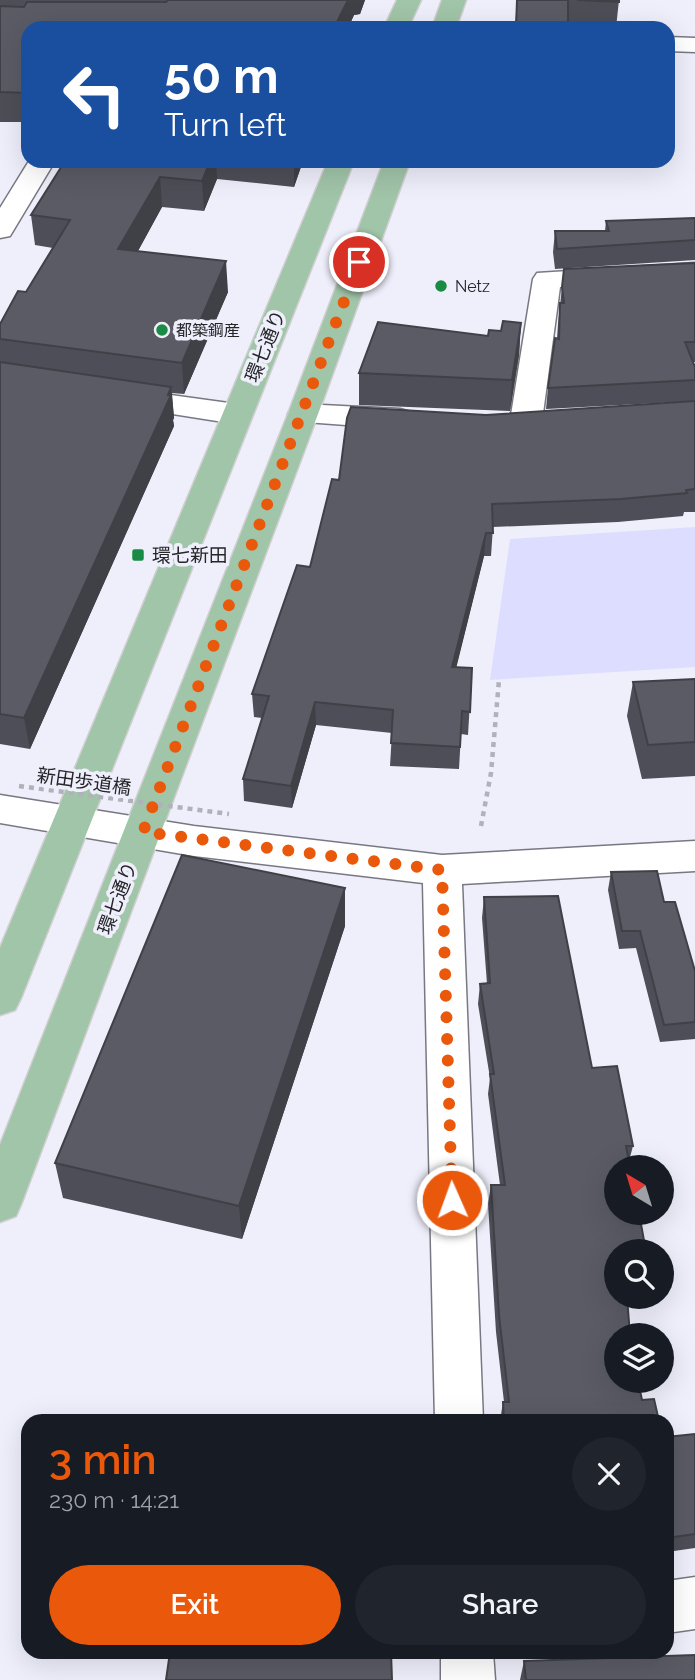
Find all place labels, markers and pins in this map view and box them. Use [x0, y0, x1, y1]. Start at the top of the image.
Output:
pin [329, 232, 389, 292]
place label: Netz [455, 277, 490, 296]
marker: Netz [433, 278, 449, 294]
place label: 都築鋼産 [176, 321, 240, 340]
marker: 都築鋼産 [154, 322, 170, 338]
place label: 環七新田 [152, 544, 228, 566]
marker: 環七新田 [130, 547, 146, 563]

